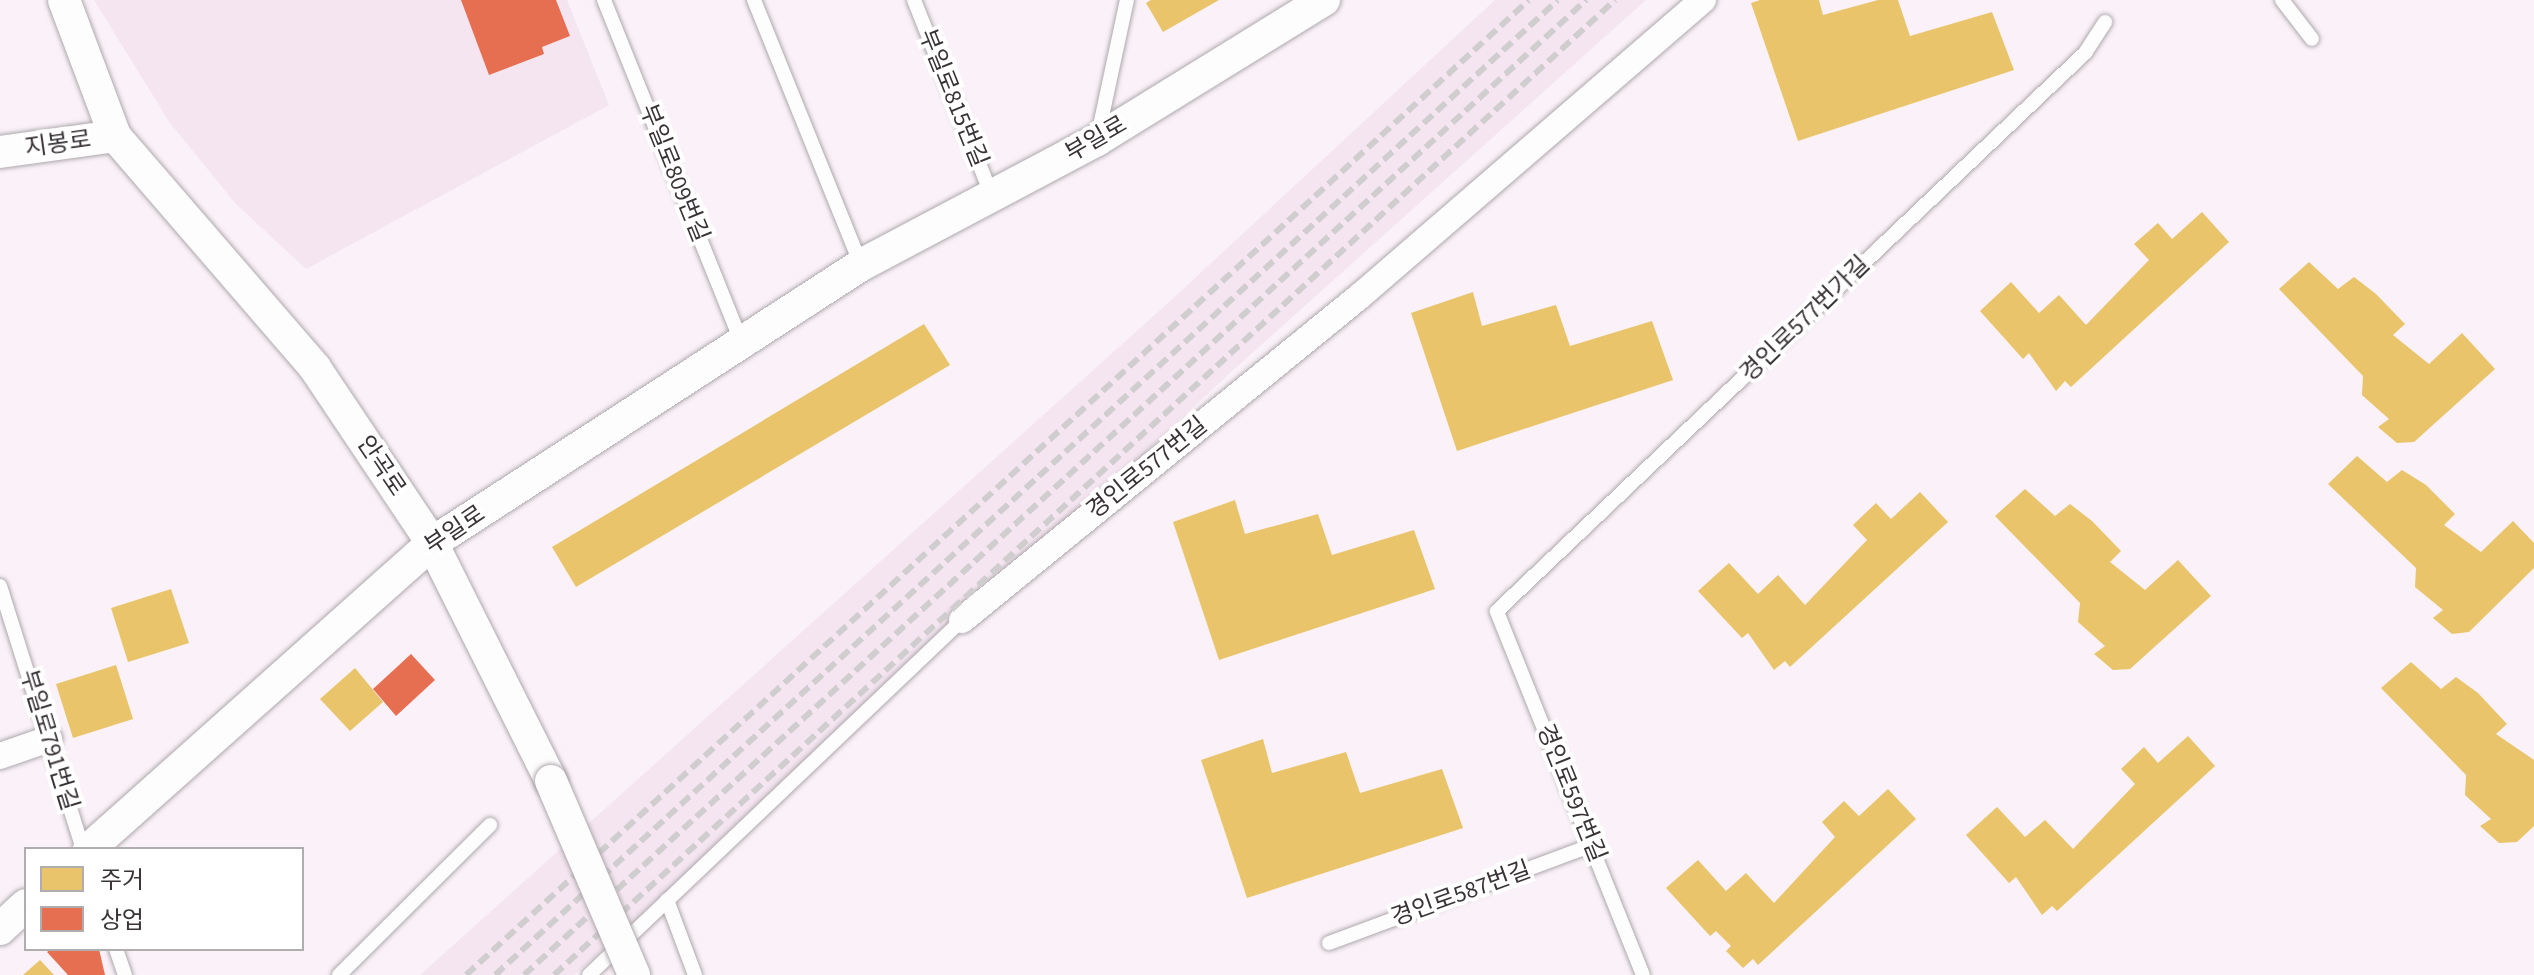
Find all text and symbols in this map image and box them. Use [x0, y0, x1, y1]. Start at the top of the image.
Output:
street label: 부일로815번길 [912, 25, 994, 171]
street label: 부일로809번길 [633, 100, 715, 246]
street label: 부일로 [1060, 110, 1132, 168]
street label: 지봉로 [23, 125, 93, 163]
street label: 경인로577번가길 [1734, 250, 1876, 388]
street label: 경인로577번길 [1081, 411, 1213, 525]
street label: 안곡로 [351, 430, 411, 502]
street label: 부일로 [419, 500, 491, 560]
street label: 부일로791번길 [14, 666, 84, 814]
street label: 경인로597번길 [1530, 720, 1612, 866]
legend [24, 847, 304, 951]
street label: 경인로587번길 [1387, 855, 1535, 933]
text: 주거 [100, 863, 144, 898]
text: 상업 [100, 903, 144, 938]

